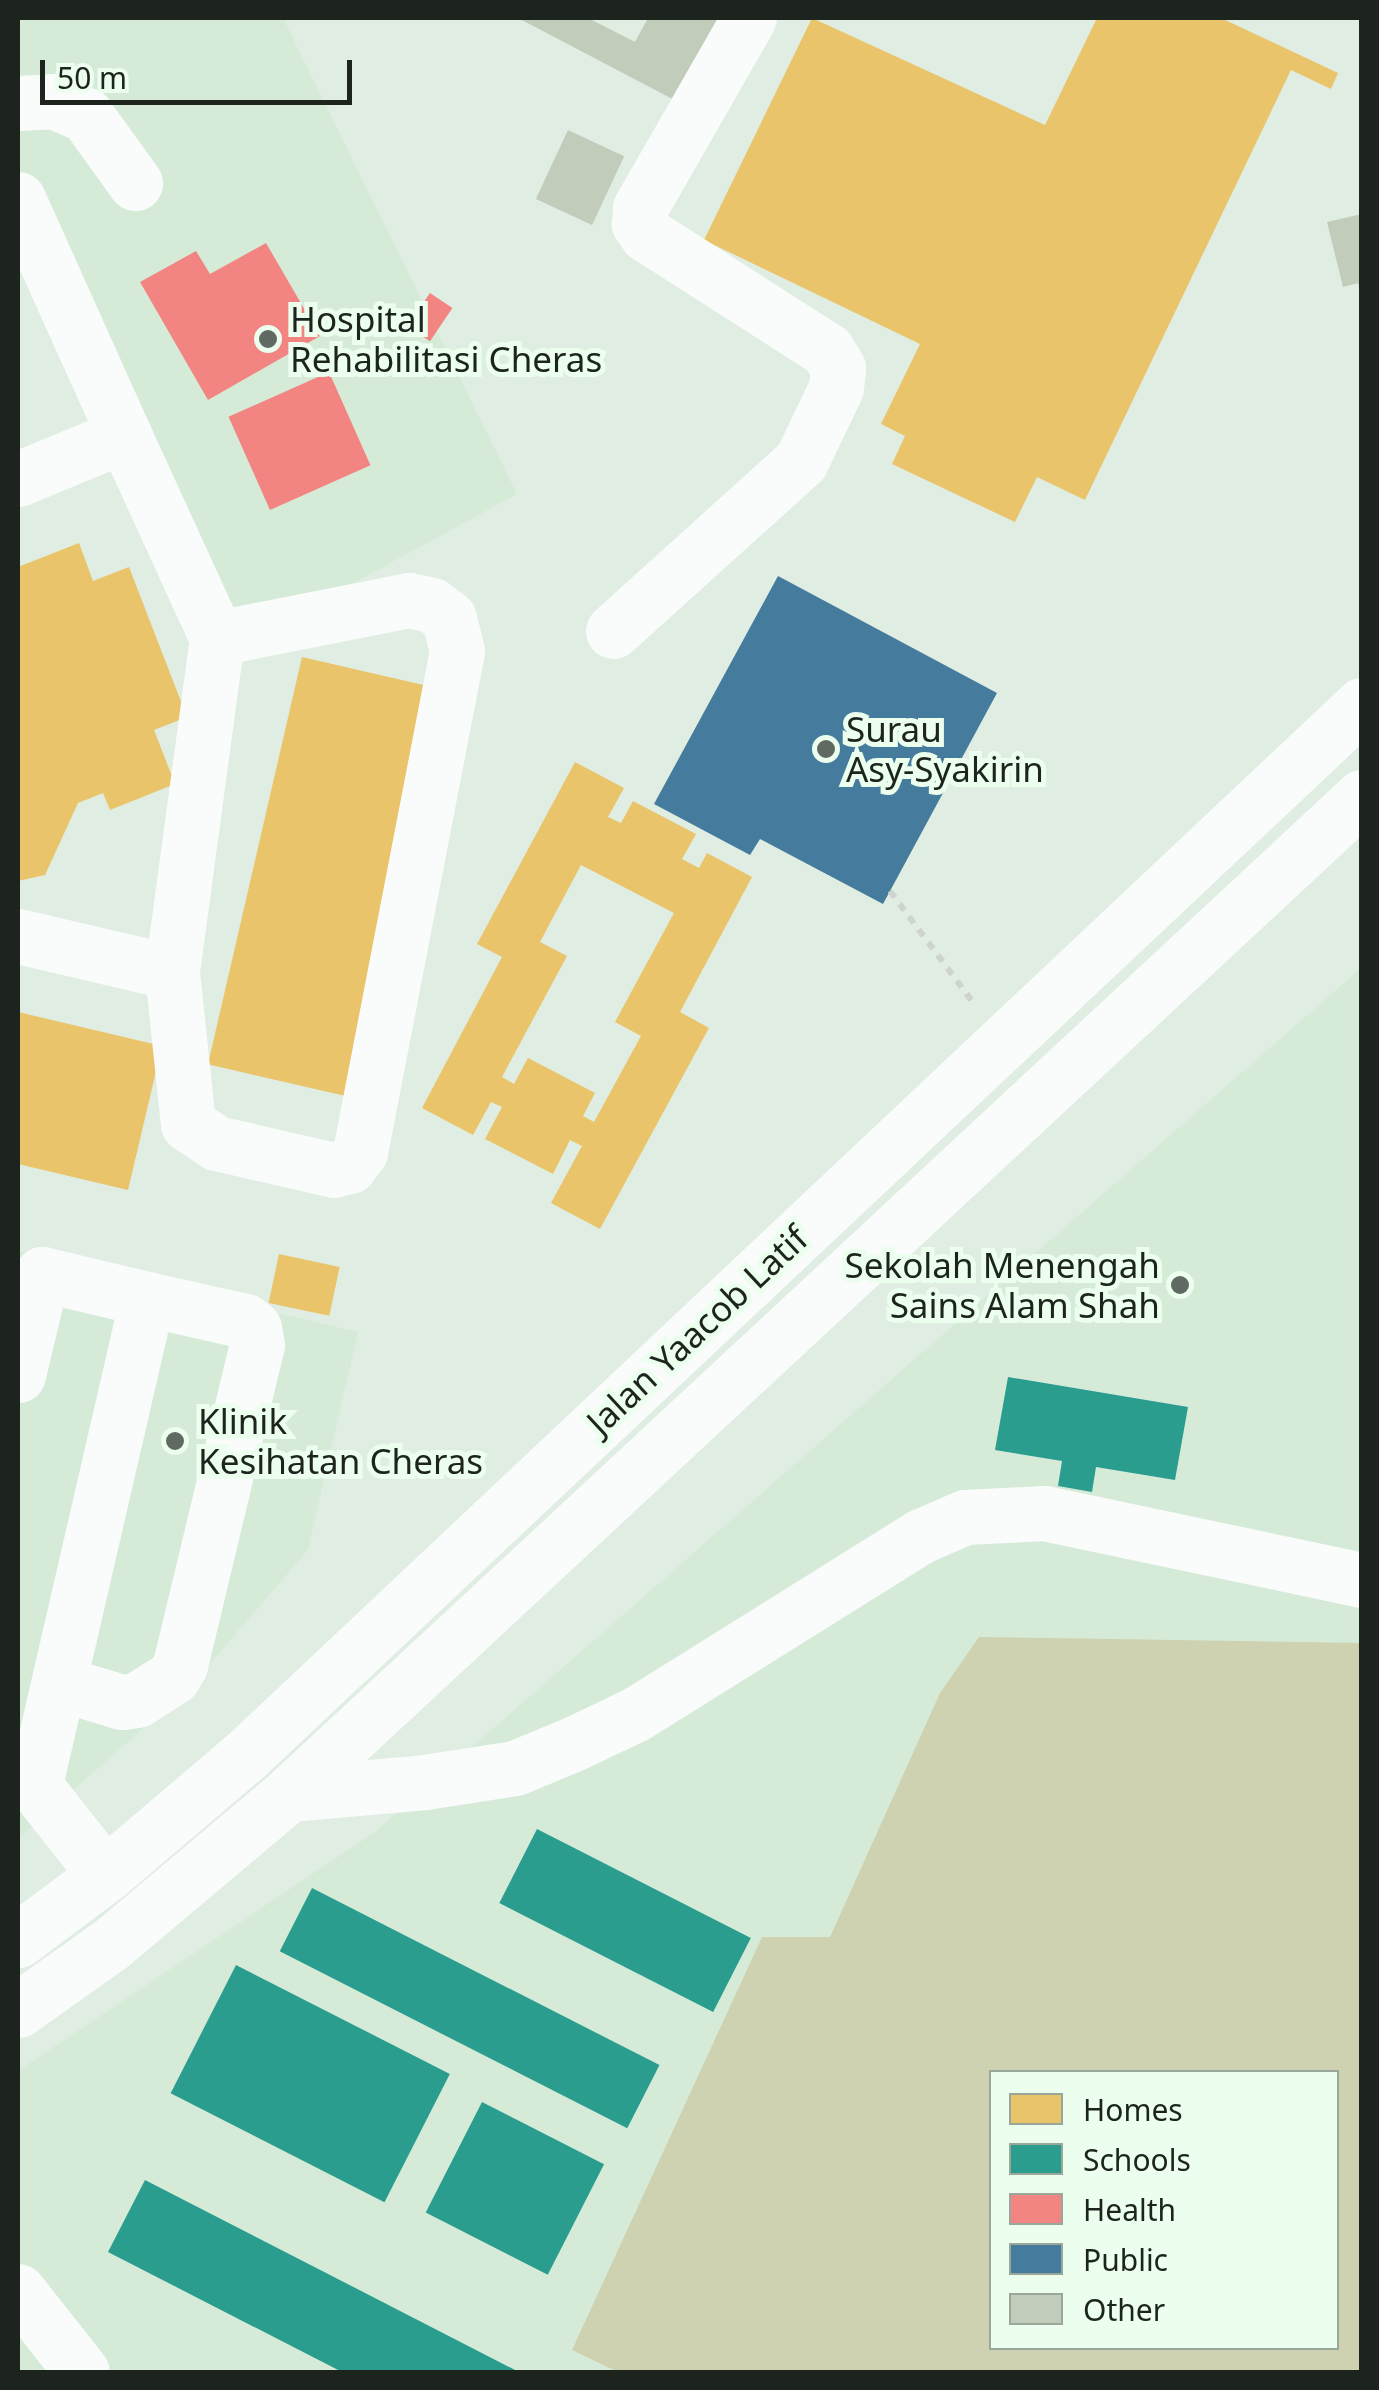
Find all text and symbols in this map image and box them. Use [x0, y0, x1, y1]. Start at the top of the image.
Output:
scale bar [45, 40, 358, 102]
text: 50 m [57, 57, 127, 98]
place label: Hospital Rehabilitasi Cheras [290, 298, 602, 380]
marker: Hospital Rehabilitasi Cheras [255, 326, 281, 352]
place label: Surau Asy-Syakirin [846, 708, 1044, 790]
marker: Surau Asy-Syakirin [815, 738, 837, 760]
street label: Jalan Yaacob Latif [578, 1217, 816, 1443]
place label: Sekolah Menengah Sains Alam Shah [845, 1244, 1160, 1326]
marker: Sekolah Menengah Sains Alam Shah [1169, 1274, 1191, 1296]
place label: Klinik Kesihatan Cheras [198, 1400, 483, 1482]
marker: Klinik Kesihatan Cheras [162, 1428, 188, 1454]
legend [989, 2070, 1339, 2350]
text: Homes [1083, 2089, 1183, 2130]
text: Schools [1083, 2139, 1191, 2180]
text: Health [1083, 2189, 1176, 2230]
text: Public [1083, 2239, 1168, 2280]
text: Other [1083, 2289, 1165, 2330]

